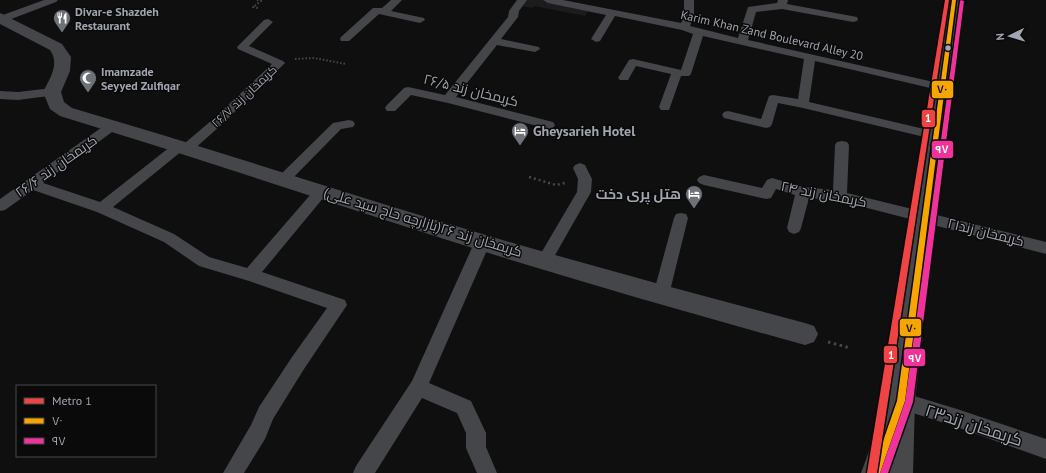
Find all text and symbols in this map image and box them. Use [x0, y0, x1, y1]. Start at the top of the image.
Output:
place label: Divar-e Shazdeh Restaurant [75, 4, 159, 33]
street label: Karim Khan Zand Boulevard Alley 20 [679, 7, 865, 63]
restaurant icon: Divar-e Shazdeh Restaurant [52, 8, 72, 33]
north arrow [990, 16, 1030, 56]
text: N [993, 33, 1007, 41]
unlabelled marker [943, 43, 953, 53]
street label: کریمخان زند ۲۶/۷ [208, 62, 280, 130]
place label: Imamzade Seyyed Zulfiqar [101, 64, 181, 93]
mosque icon: Imamzade Seyyed Zulfiqar [78, 68, 98, 93]
street label: کریمخان زند ۲۶/۵ [422, 70, 520, 110]
line badge: ۷۰ [931, 80, 954, 99]
text: ۷۰ [937, 82, 947, 96]
line badge: 1 [921, 109, 936, 128]
text: 1 [925, 111, 931, 125]
hotel icon: Gheysarieh Hotel [510, 121, 530, 146]
place label: Gheysarieh Hotel [533, 122, 636, 140]
street label: کریمخان زند ۲۶/۶ [11, 131, 101, 201]
line badge: ۹۷ [931, 140, 954, 159]
text: ۹۷ [935, 142, 949, 156]
street label: کریمخان زند ۲۴ [780, 177, 868, 211]
street label: کریمخان زند ۲۶(بازارچه حاج سید علی) [321, 183, 524, 262]
hotel icon: هتل پری دخت [684, 184, 704, 209]
place label: هتل پری دخت [596, 185, 681, 205]
street label: کریمخان زند۲۱ [946, 214, 1026, 250]
line badge: ۷۰ [899, 318, 922, 337]
text: ۷۰ [906, 321, 916, 335]
line badge: 1 [883, 345, 898, 364]
text: 1 [888, 348, 894, 362]
line badge: ۹۷ [903, 348, 926, 367]
text: ۹۷ [908, 351, 922, 365]
legend [16, 385, 156, 457]
text: Metro 1 [52, 393, 92, 408]
street label: کریمخان زند۲۳ [922, 399, 1026, 451]
text: ۷۰ [52, 413, 63, 428]
text: ۹۷ [52, 433, 66, 448]

